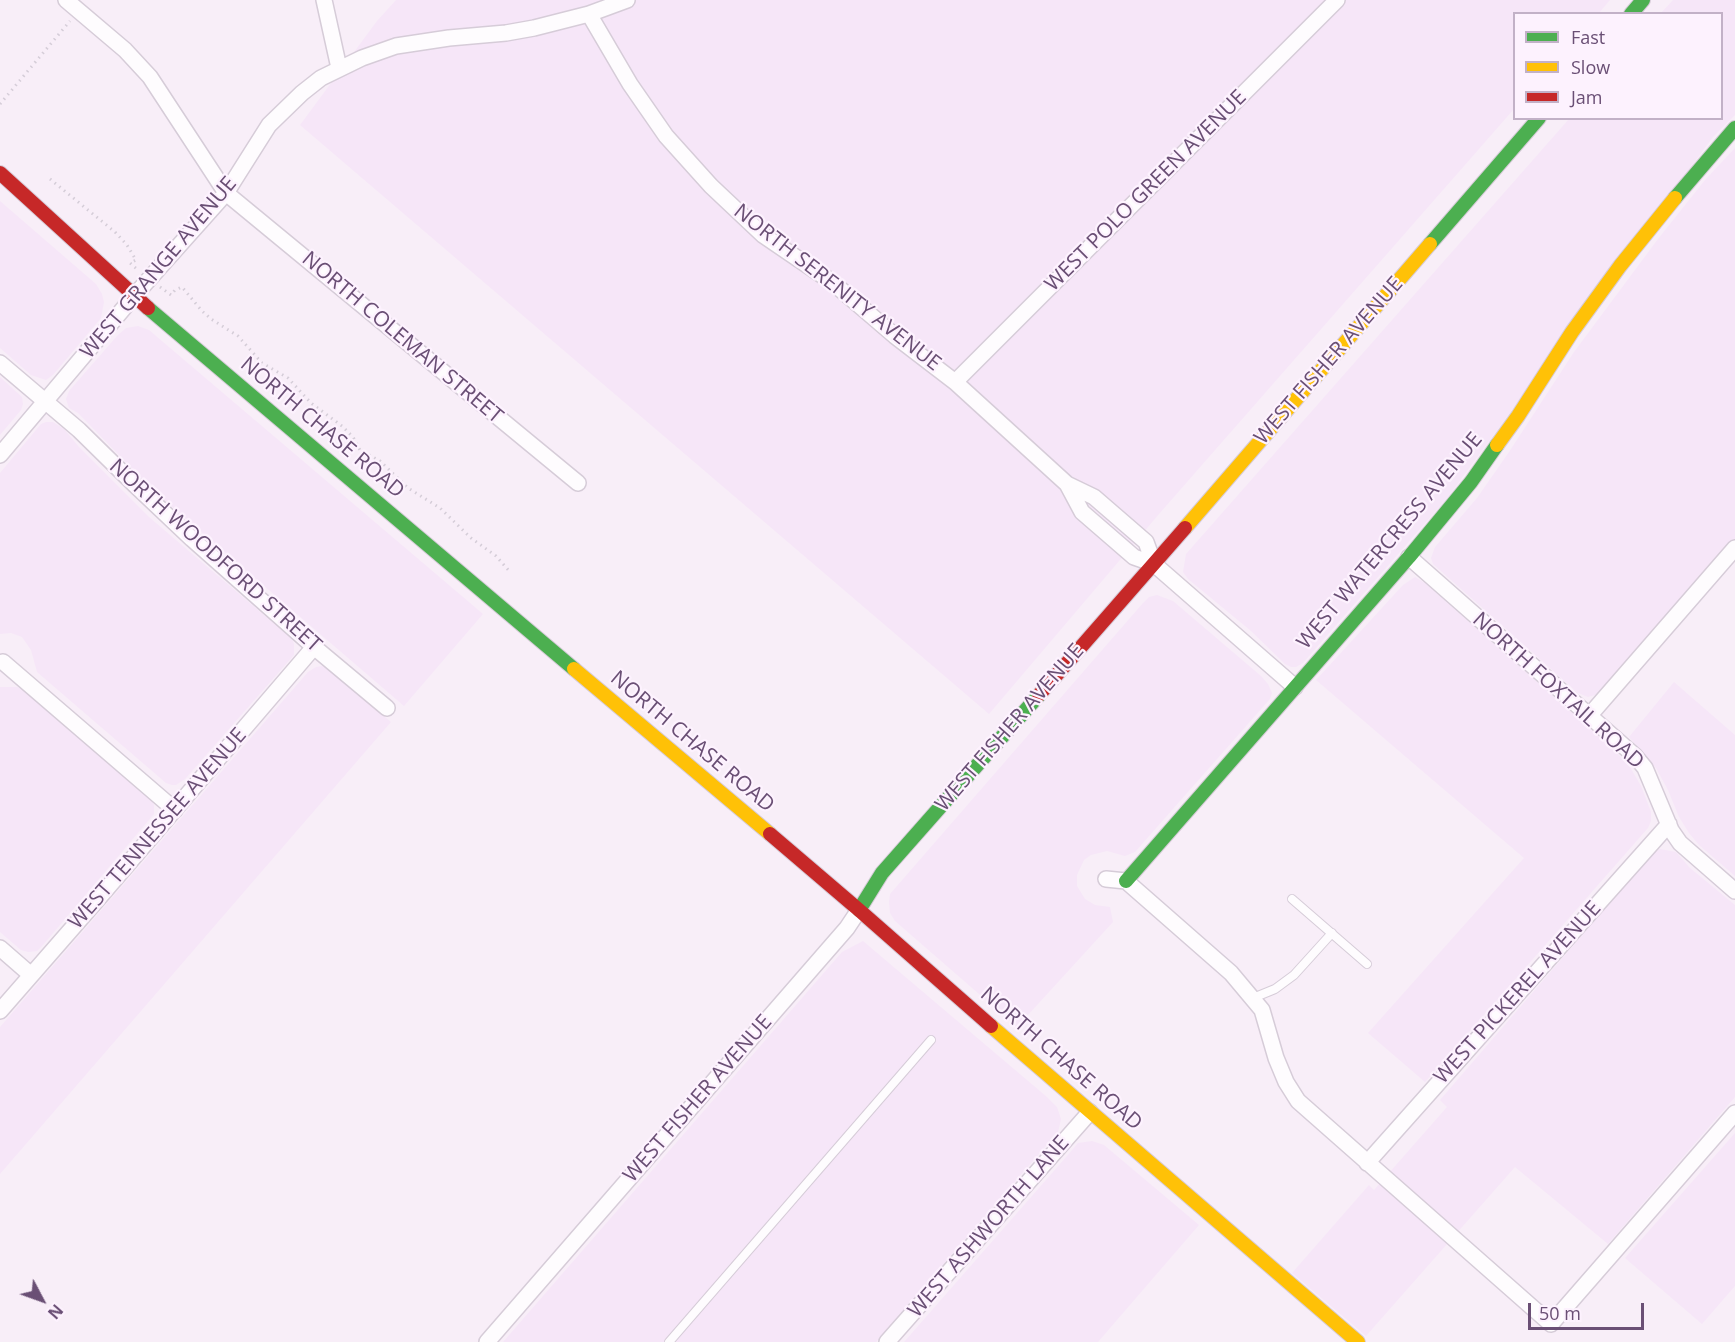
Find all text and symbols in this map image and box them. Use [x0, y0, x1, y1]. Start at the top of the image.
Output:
legend [1513, 12, 1723, 120]
text: Fast [1571, 25, 1605, 49]
text: Slow [1571, 55, 1610, 79]
street label: WEST POLO GREEN AVENUE [1040, 85, 1252, 297]
text: Jam [1571, 85, 1603, 109]
street label: WEST GRANGE AVENUE [76, 172, 242, 364]
street label: NORTH SERENITY AVENUE [728, 199, 946, 377]
street label: NORTH COLEMAN STREET [297, 247, 507, 429]
street label: WEST FISHER AVENUE [1249, 272, 1409, 450]
street label: NORTH CHASE ROAD [235, 352, 409, 504]
street label: WEST WATERCRESS AVENUE [1292, 428, 1488, 654]
street label: NORTH WOODFORD STREET [104, 454, 326, 658]
street label: NORTH FOXTAIL ROAD [1467, 607, 1649, 775]
street label: WEST FISHER AVENUE [930, 639, 1090, 817]
street label: NORTH CHASE ROAD [605, 666, 779, 818]
street label: WEST TENNESSEE AVENUE [64, 723, 252, 935]
street label: WEST PICKEREL AVENUE [1429, 896, 1607, 1090]
street label: NORTH CHASE ROAD [975, 982, 1147, 1136]
street label: WEST FISHER AVENUE [618, 1010, 778, 1188]
street label: WEST ASHWORTH LANE [903, 1131, 1075, 1323]
north arrow [12, 1270, 72, 1330]
scale bar [1531, 1291, 1646, 1329]
text: N [43, 1300, 68, 1324]
text: 50 m [1539, 1301, 1581, 1325]

